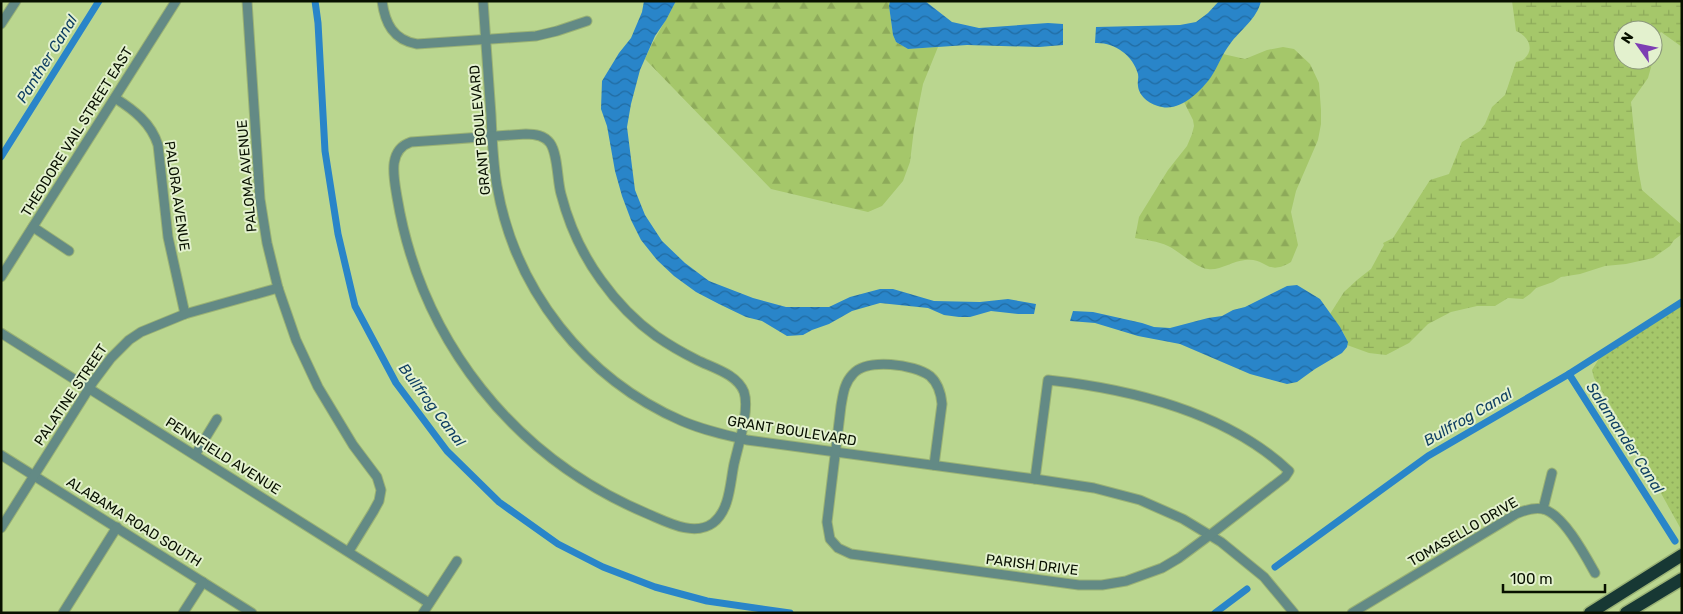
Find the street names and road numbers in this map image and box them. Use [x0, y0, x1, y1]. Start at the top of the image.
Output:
street label: THEODORE VAIL STREET EAST [18, 44, 136, 220]
street label: GRANT BOULEVARD [466, 64, 494, 196]
street label: PALOMA AVENUE [234, 119, 260, 233]
street label: PALORA AVENUE [161, 140, 193, 252]
street label: PALATINE STREET [31, 341, 111, 449]
street label: GRANT BOULEVARD [726, 412, 858, 450]
street label: PENNFIELD AVENUE [162, 414, 284, 498]
street label: ALABAMA ROAD SOUTH [63, 473, 205, 571]
street label: TOMASELLO DRIVE [1405, 494, 1521, 570]
street label: PARISH DRIVE [985, 551, 1079, 579]

